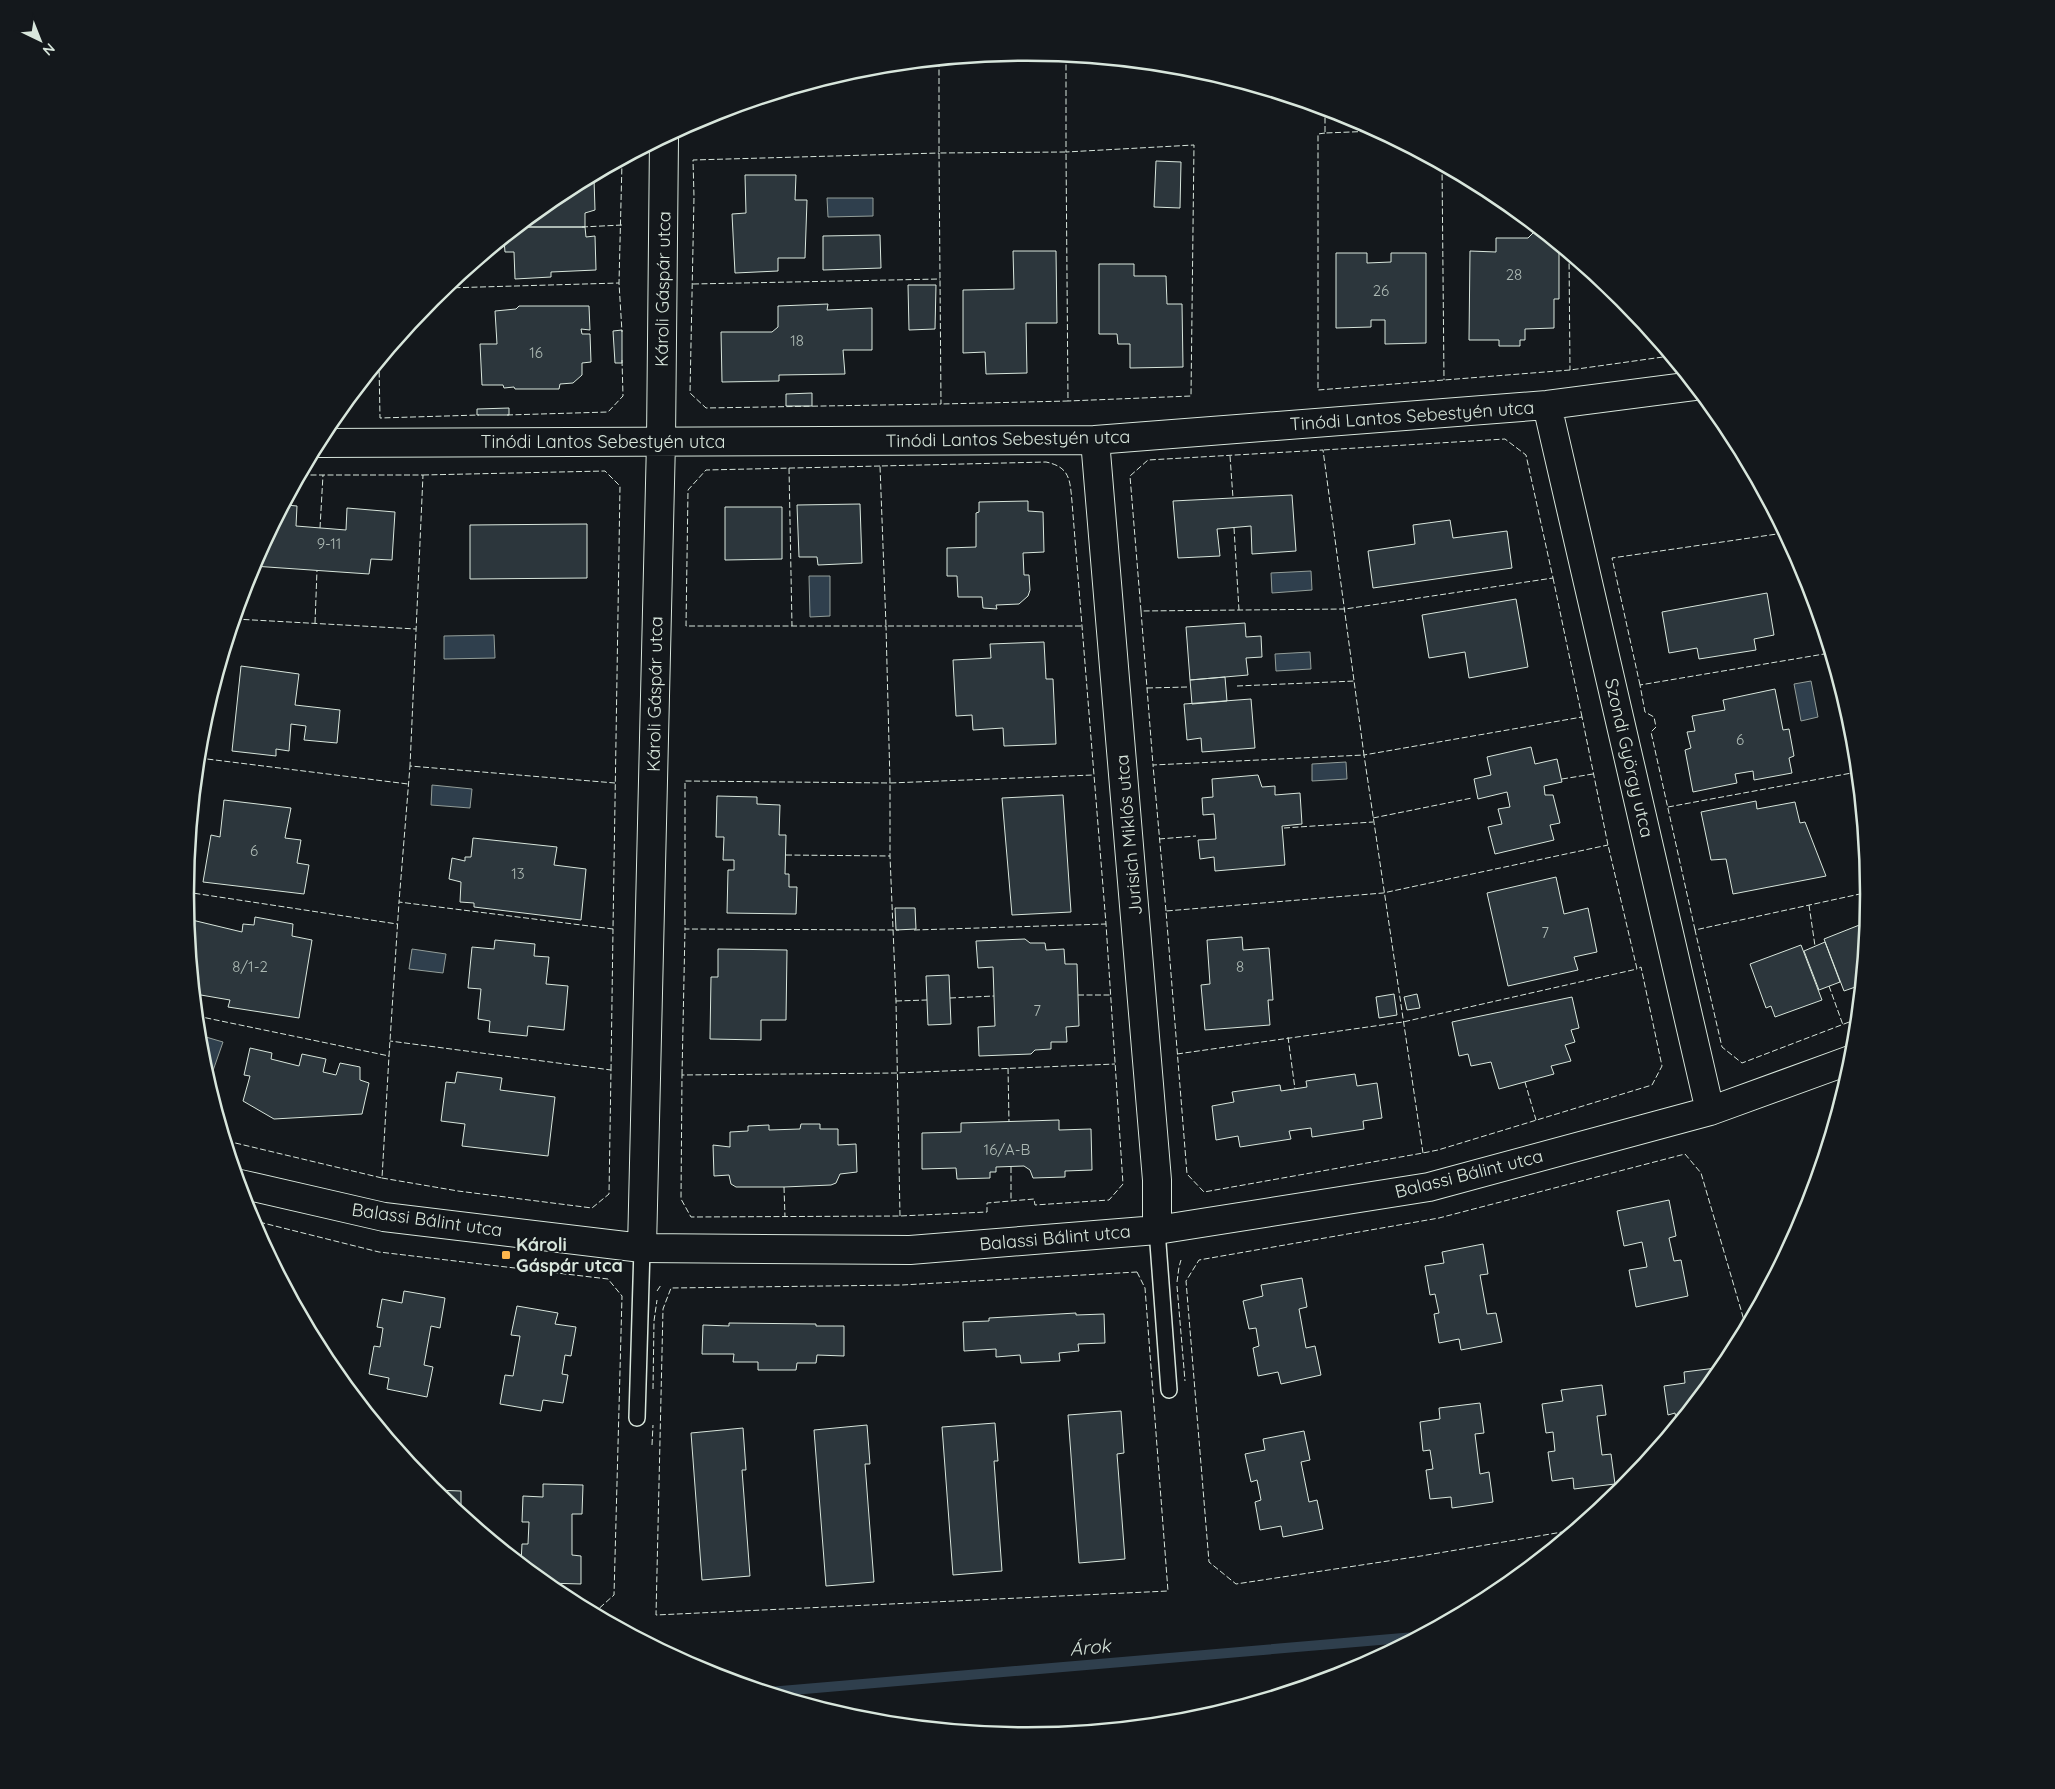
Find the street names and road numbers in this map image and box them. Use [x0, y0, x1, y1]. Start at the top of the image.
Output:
street label: Károli Gáspár utca [650, 211, 675, 367]
street label: Tinódi Lantos Sebestyén utca [1289, 395, 1535, 436]
street label: Tinódi Lantos Sebestyén utca [885, 425, 1131, 452]
street label: Tinódi Lantos Sebestyén utca [481, 430, 725, 453]
street label: Károli Gáspár utca [642, 616, 667, 772]
street label: Szondi György utca [1600, 676, 1659, 840]
street label: Jurisich Miklós utca [1110, 754, 1147, 916]
street label: Balassi Bálint utca [1392, 1144, 1545, 1203]
street label: Balassi Bálint utca [350, 1198, 504, 1241]
street label: Balassi Bálint utca [978, 1219, 1132, 1256]

